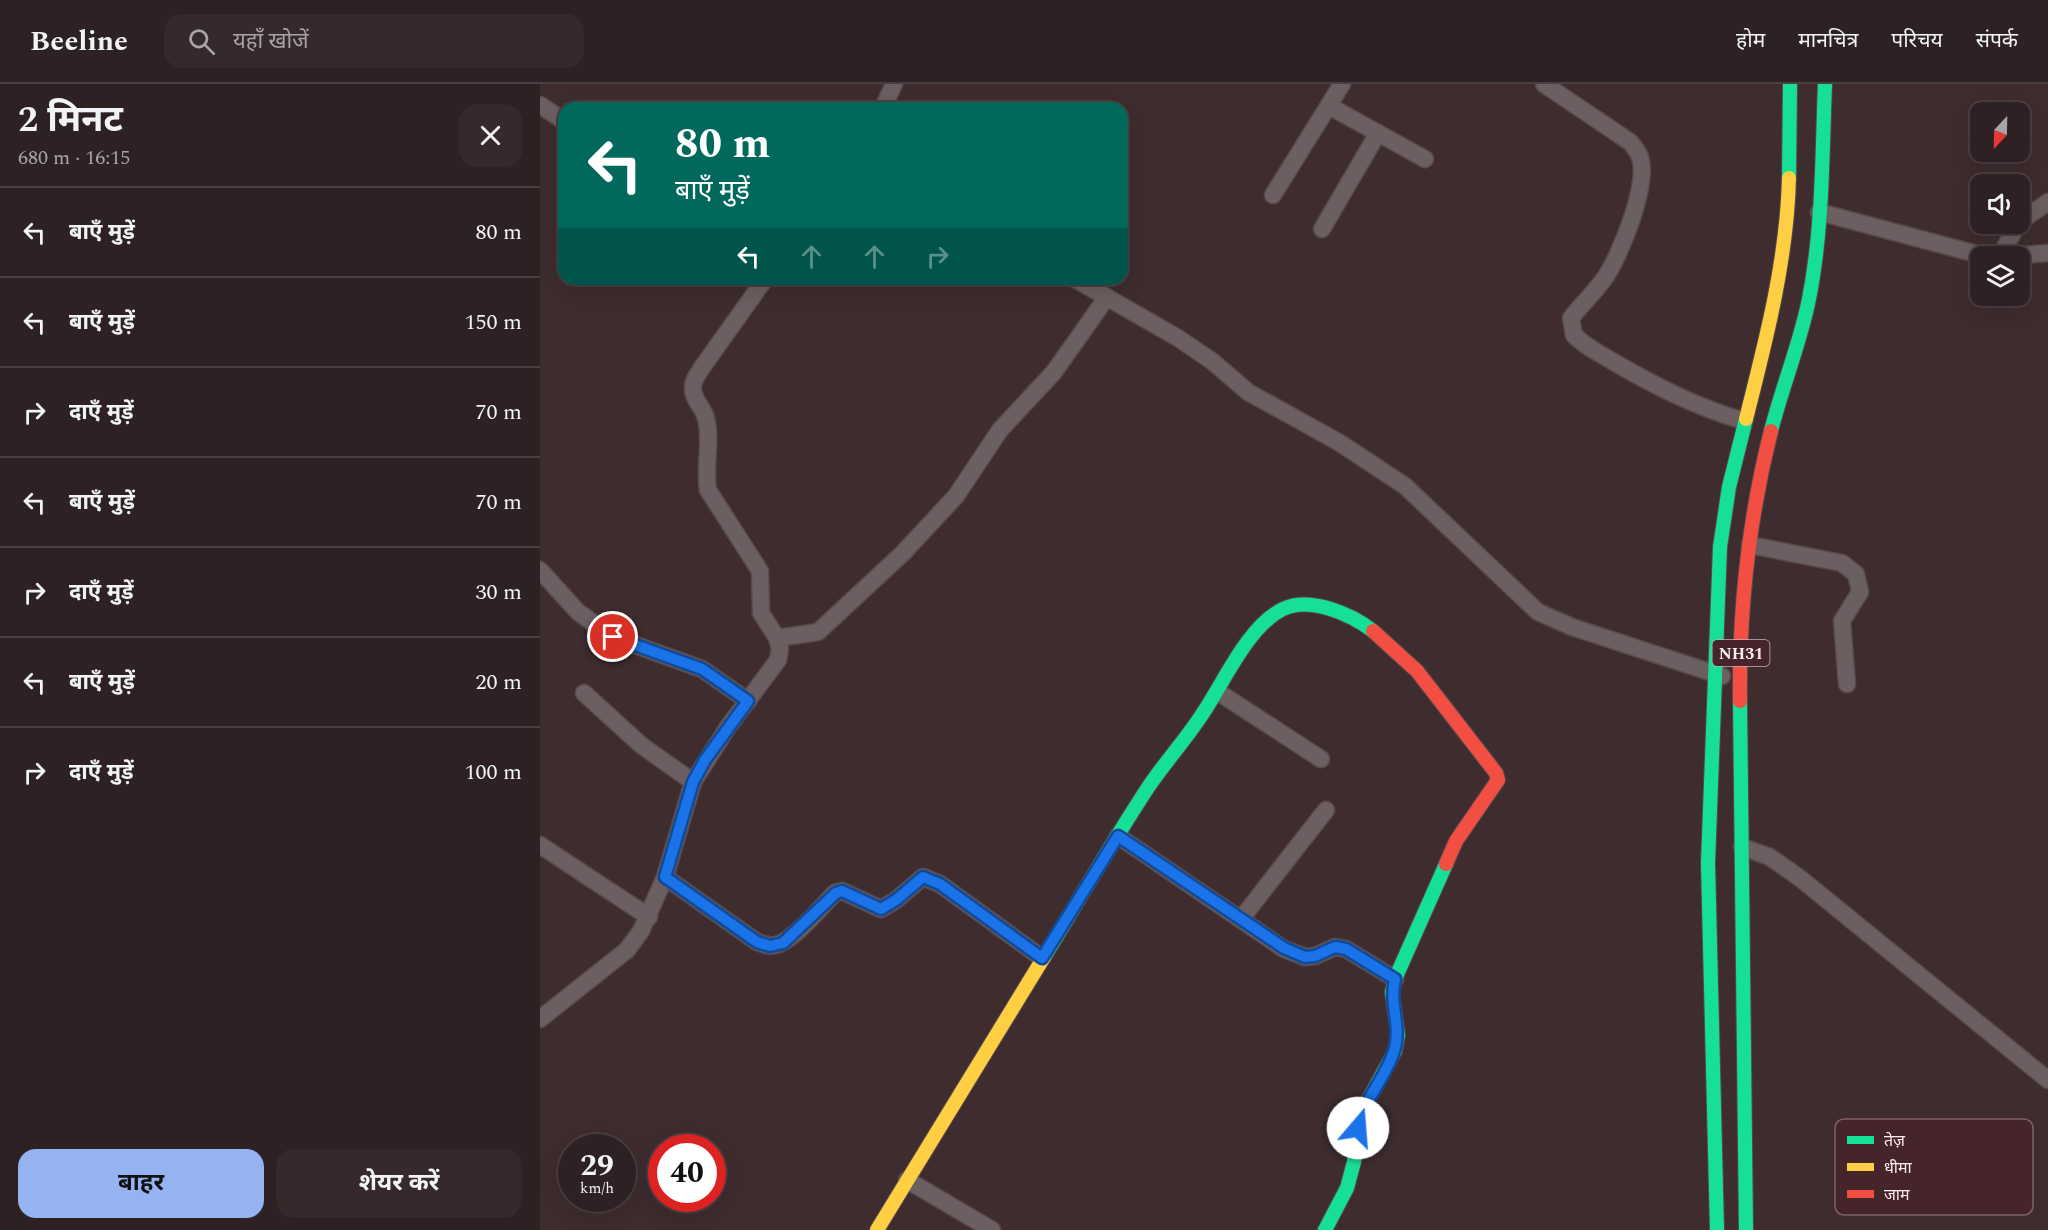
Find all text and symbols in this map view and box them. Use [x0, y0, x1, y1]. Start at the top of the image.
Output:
search box [164, 14, 584, 68]
text: Beeline [30, 20, 128, 63]
icon: search [185, 25, 218, 58]
text: यहाँ खोजें [233, 25, 309, 58]
text: होम [1736, 25, 1765, 57]
text: मानचित्र [1798, 25, 1858, 57]
text: परिचय [1891, 25, 1943, 57]
text: संपर्क [1976, 25, 2018, 57]
text: 2 मिनट [18, 93, 123, 148]
north arrow [1970, 102, 2030, 162]
map controls [1970, 102, 2030, 306]
button: close [459, 104, 522, 167]
text: 80 m [675, 113, 770, 176]
icon: left [576, 126, 654, 204]
text: 680 m · 16:15 [18, 143, 130, 173]
text: बाएँ मुड़ें [675, 170, 750, 212]
button: sound [1970, 174, 2030, 234]
icon: left [18, 216, 51, 249]
text: बाएँ मुड़ें [69, 216, 135, 249]
text: 80 m [476, 216, 522, 249]
icon: left [732, 240, 765, 273]
icon: ahead [795, 240, 828, 273]
icon: ahead [858, 240, 891, 273]
icon: right [921, 240, 954, 273]
button: layers [1970, 246, 2030, 306]
icon: left [18, 306, 51, 339]
text: बाएँ मुड़ें [69, 306, 135, 339]
text: 150 m [465, 306, 522, 339]
icon: right [18, 396, 51, 429]
text: दाएँ मुड़ें [69, 396, 134, 429]
text: 70 m [476, 396, 522, 429]
icon: left [18, 486, 51, 519]
text: बाएँ मुड़ें [69, 486, 135, 519]
text: 70 m [476, 486, 522, 519]
icon: right [18, 576, 51, 609]
text: दाएँ मुड़ें [69, 576, 134, 609]
text: 30 m [476, 576, 522, 609]
pin [587, 611, 638, 662]
icon: arrive [596, 620, 629, 653]
road number: NH31 [1712, 640, 1770, 666]
icon: left [18, 666, 51, 699]
text: बाएँ मुड़ें [69, 666, 135, 699]
text: 20 m [476, 666, 522, 699]
icon: right [18, 756, 51, 789]
text: दाएँ मुड़ें [69, 756, 134, 789]
text: 100 m [465, 756, 522, 789]
position arrow [1326, 1096, 1390, 1160]
legend [1835, 1119, 2033, 1215]
text: तेज़ [1884, 1129, 1906, 1153]
speed limit sign: 40 [648, 1134, 726, 1212]
text: 29 [580, 1143, 614, 1189]
button: बाहर [18, 1149, 264, 1218]
button: शेयर करें [276, 1149, 522, 1218]
text: धीमा [1884, 1156, 1913, 1180]
text: km/h [580, 1177, 614, 1200]
text: जाम [1884, 1183, 1910, 1207]

